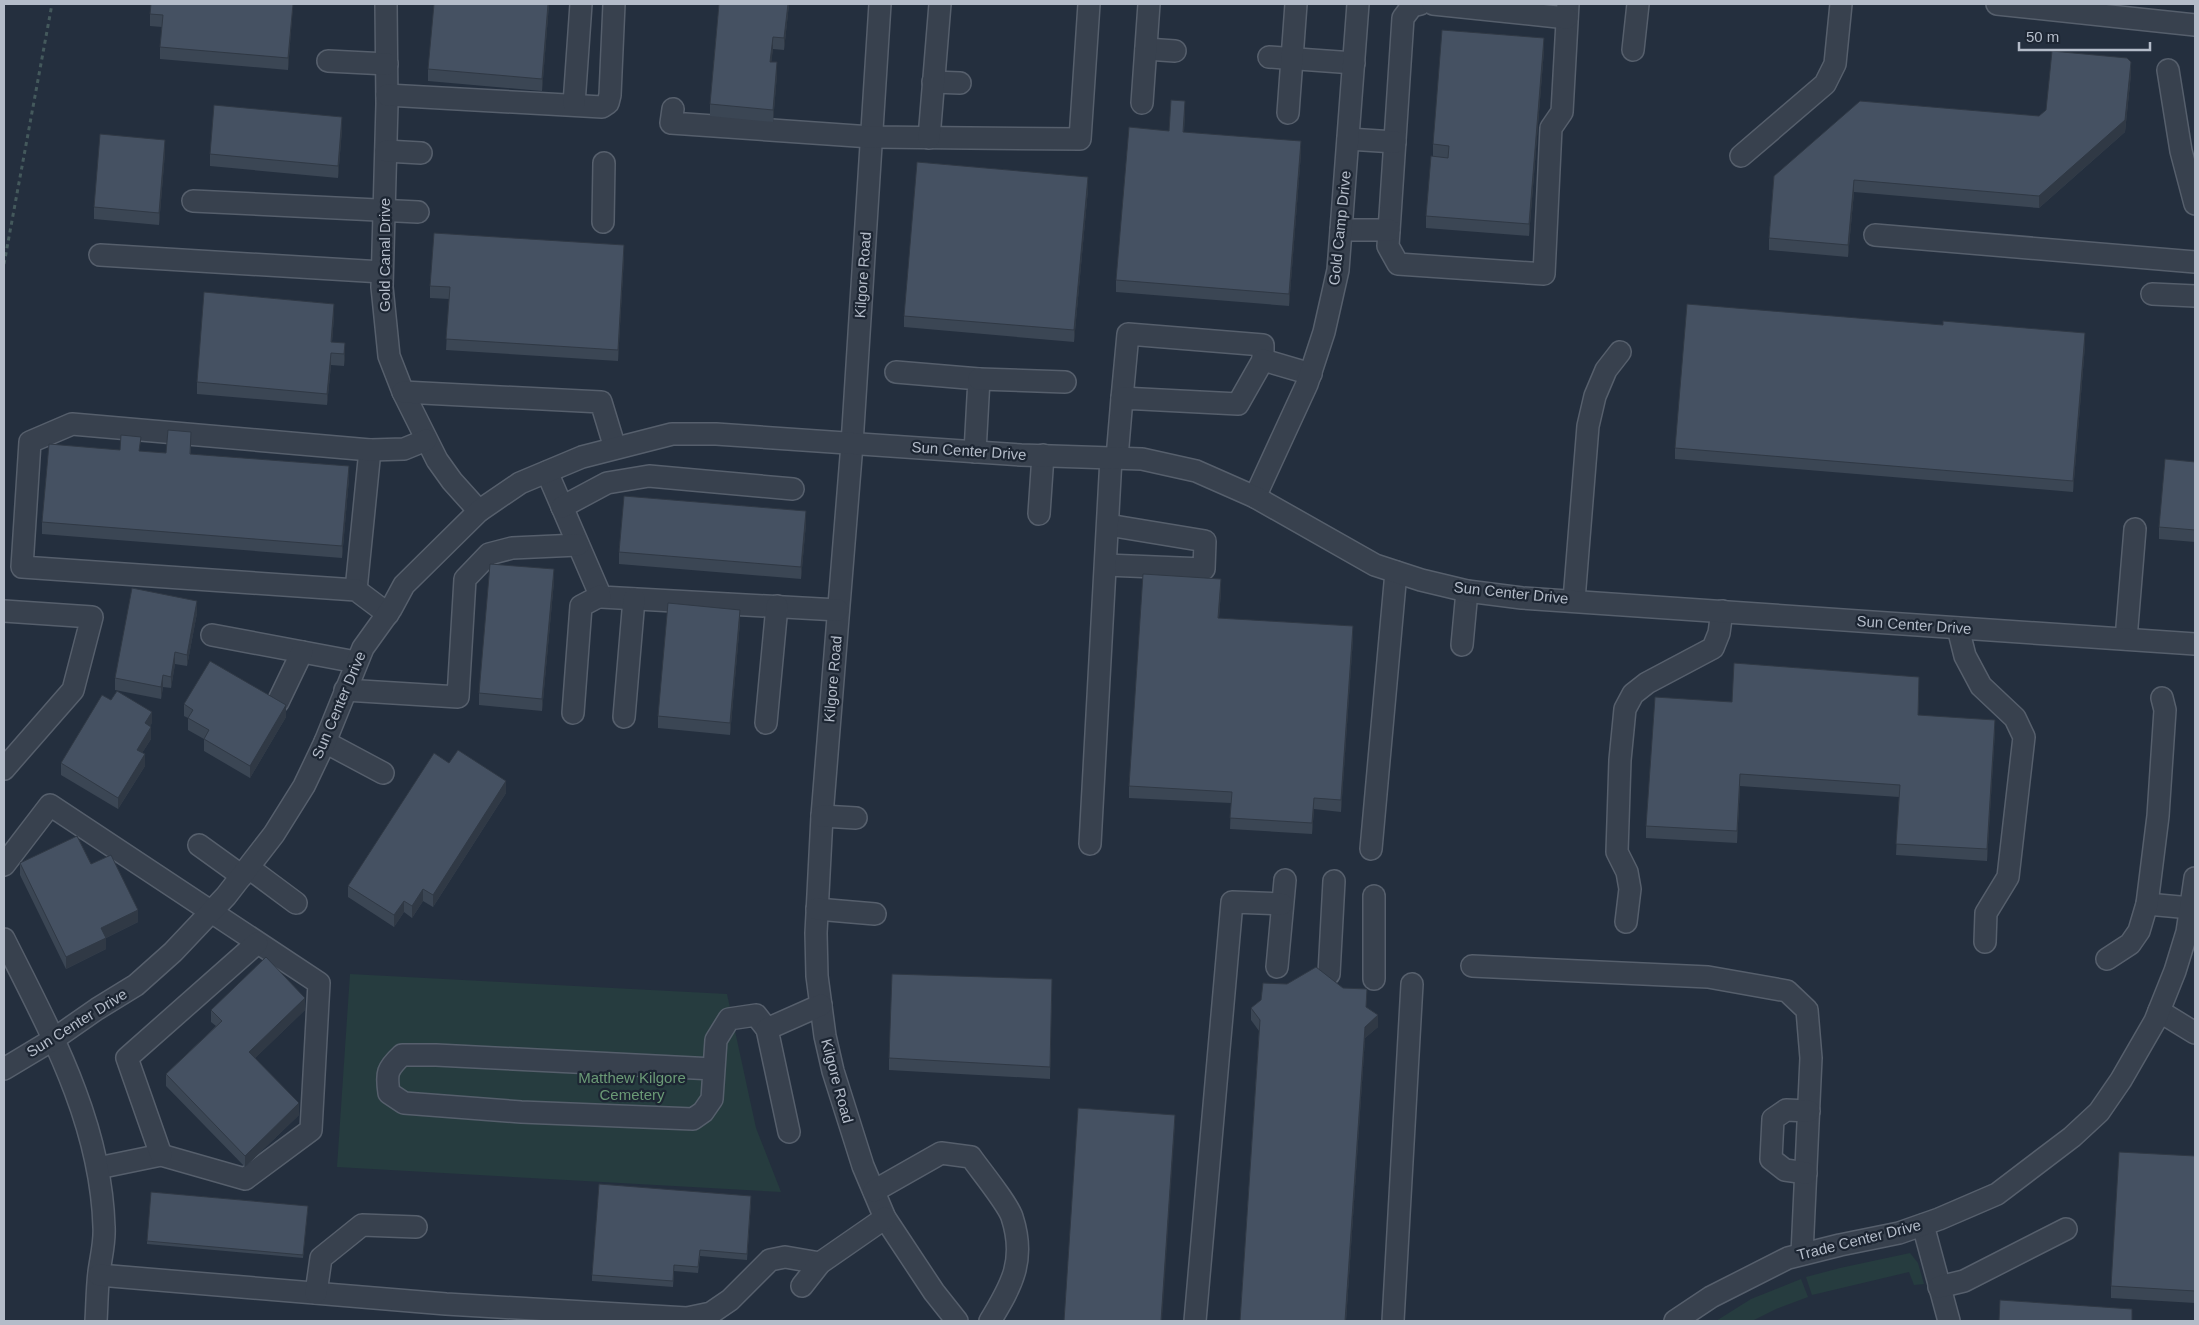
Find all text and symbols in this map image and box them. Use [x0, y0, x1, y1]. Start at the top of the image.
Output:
scale bar [2019, 20, 2150, 52]
text: 50 m [2026, 28, 2059, 45]
street label: Gold Camp Drive [1325, 170, 1354, 286]
street label: Gold Canal Drive [376, 198, 393, 312]
street label: Kilgore Road [851, 231, 874, 319]
street label: Sun Center Drive [911, 438, 1027, 463]
street label: Sun Center Drive [1453, 578, 1569, 607]
street label: Sun Center Drive [1856, 612, 1972, 637]
street label: Kilgore Road [820, 635, 845, 723]
street label: Sun Center Drive [308, 649, 369, 761]
street label: Sun Center Drive [23, 985, 130, 1060]
street label: Kilgore Road [818, 1037, 857, 1125]
park label: Matthew Kilgore Cemetery [578, 1069, 686, 1103]
street label: Trade Center Drive [1795, 1216, 1923, 1263]

